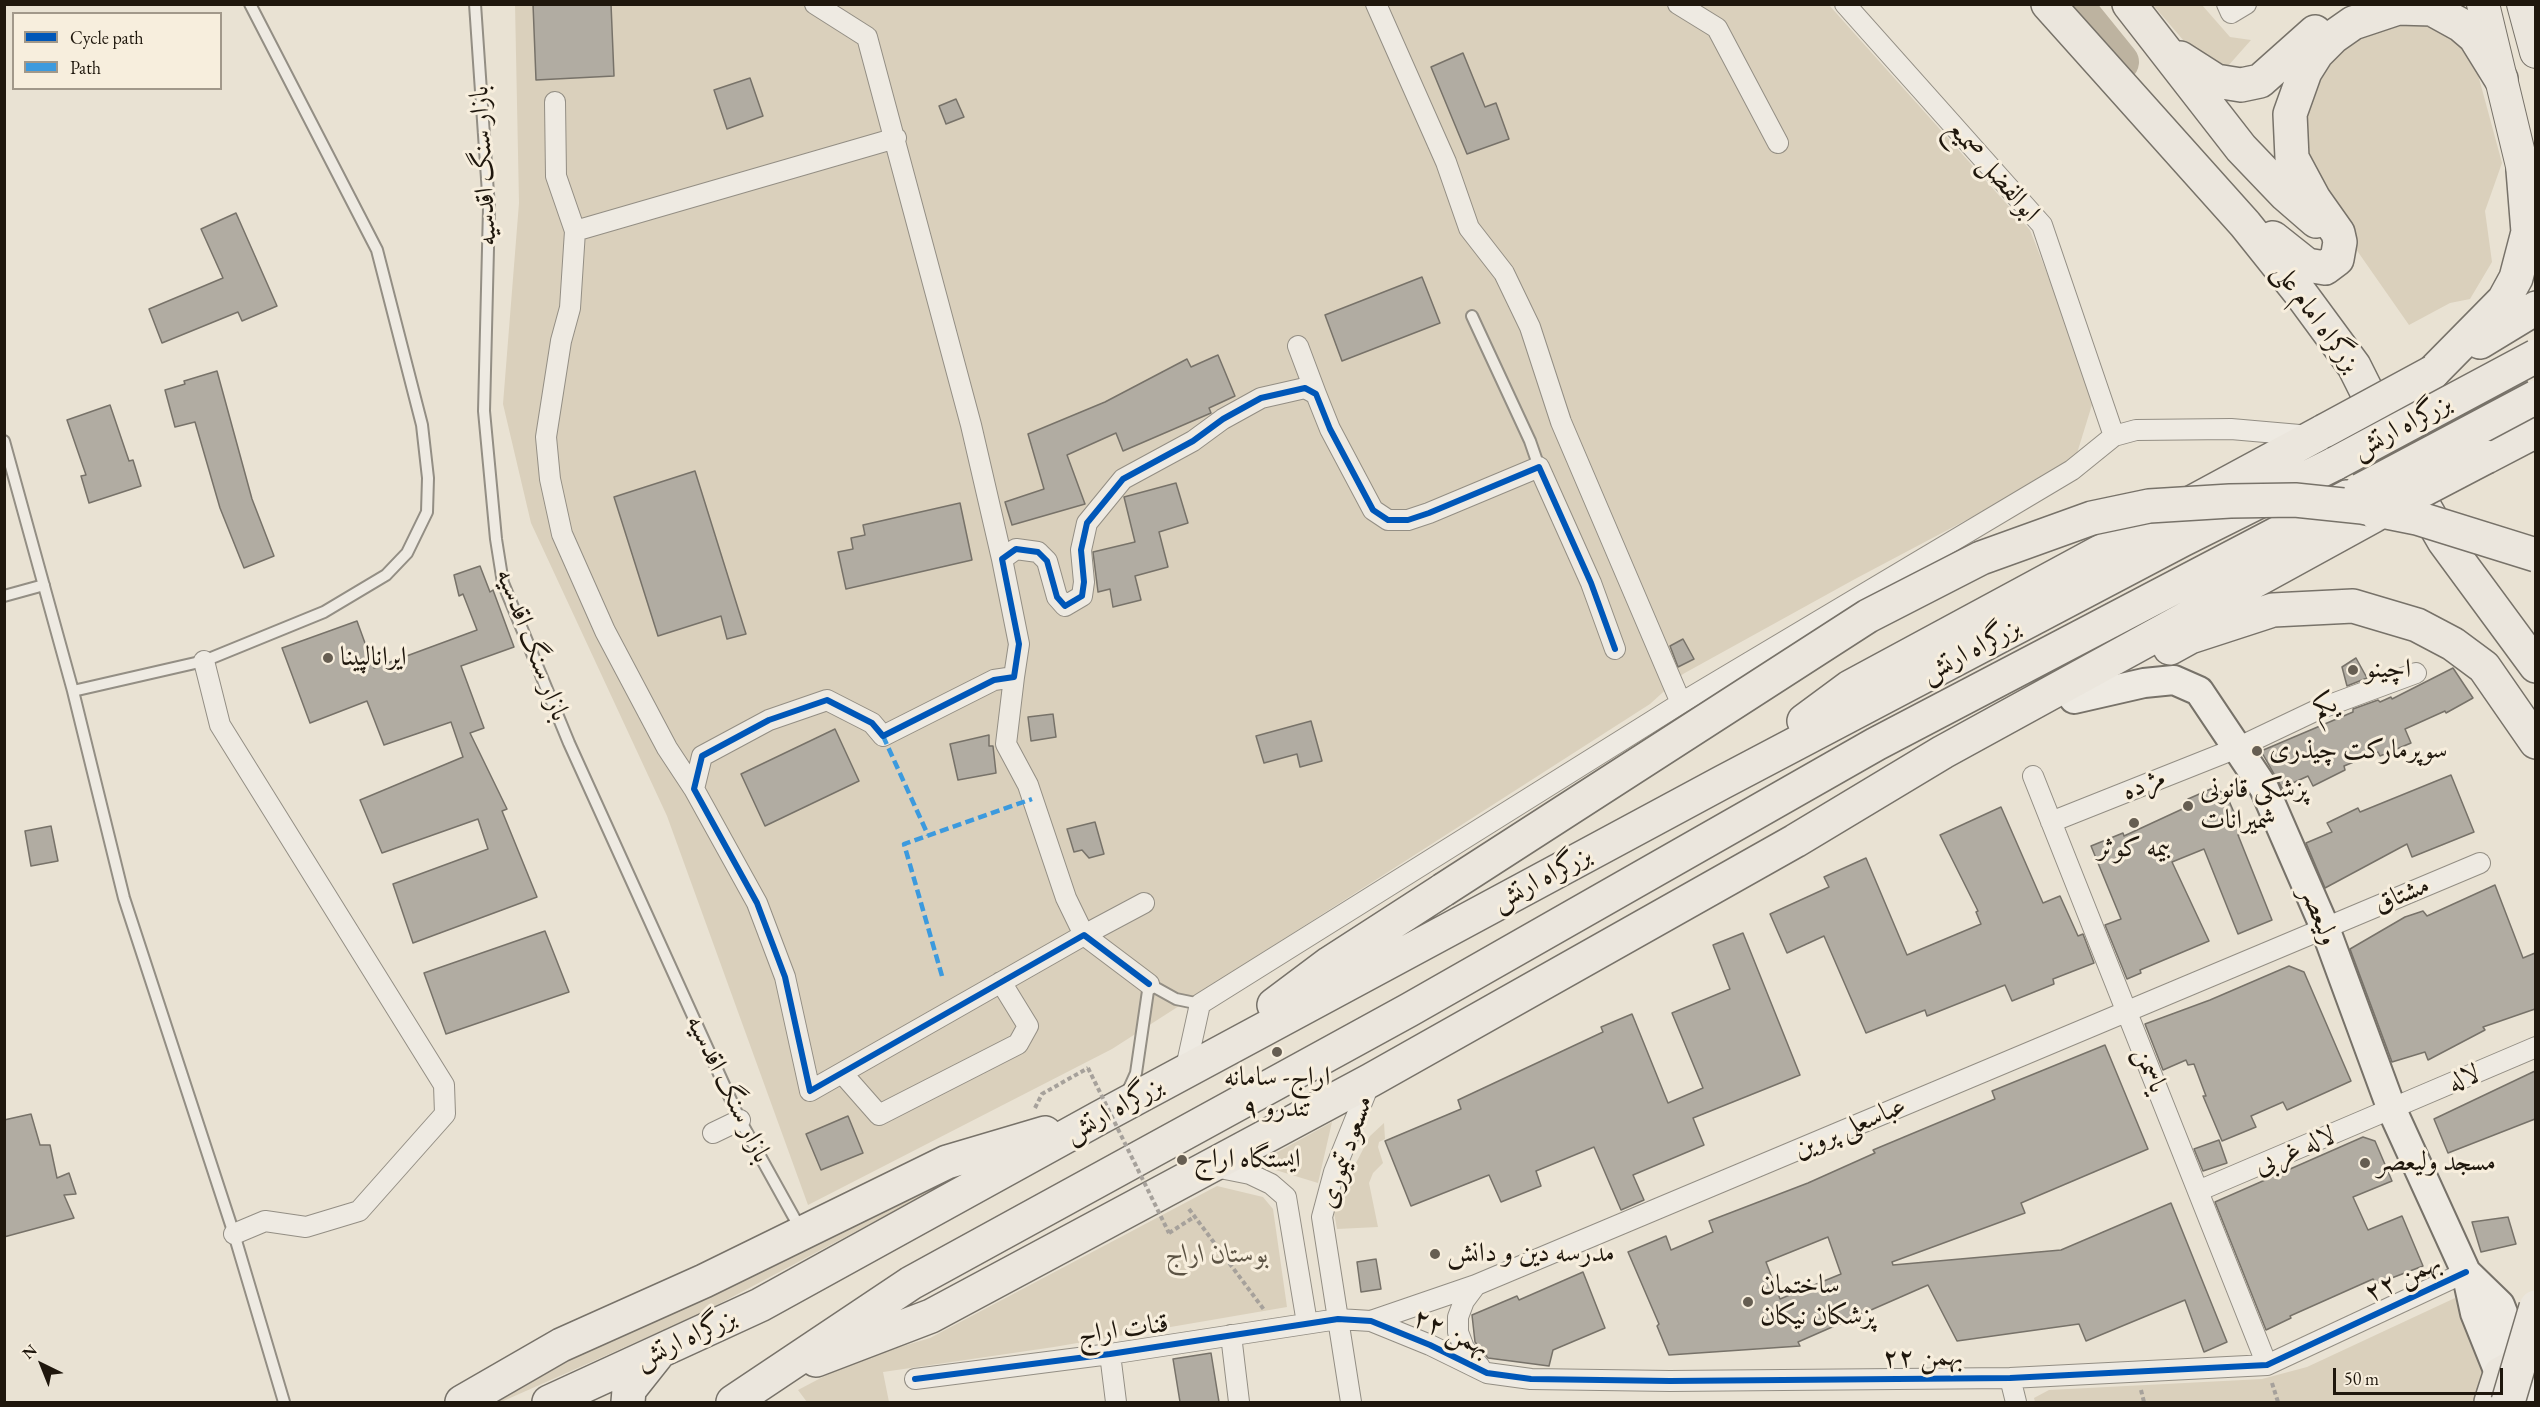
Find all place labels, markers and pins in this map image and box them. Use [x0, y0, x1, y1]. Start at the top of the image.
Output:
place label: ایرانالپینا [340, 642, 407, 674]
marker: ایرانالپینا [321, 651, 335, 665]
place label: اچینو [2365, 654, 2411, 686]
marker: اچینو [2346, 663, 2360, 677]
place label: سوپرمارکت چیذری [2269, 735, 2448, 767]
marker: سوپرمارکت چیذری [2250, 744, 2264, 758]
place label: پزشکی قانونی شمیرانات [2200, 774, 2308, 837]
marker: پزشکی قانونی شمیرانات [2181, 799, 2195, 813]
marker: بیمه کوثر [2127, 816, 2141, 830]
place label: بیمه کوثر [2097, 833, 2171, 865]
marker: اراج- سامانه ۹ تندرو [1270, 1045, 1284, 1059]
place label: اراج- سامانه ۹ تندرو [1224, 1062, 1330, 1125]
place label: ایستگاه اراج [1194, 1144, 1301, 1176]
place label: مسجد ولیعصر [2377, 1147, 2496, 1179]
marker: ایستگاه اراج [1175, 1153, 1189, 1167]
marker: مسجد ولیعصر [2358, 1156, 2372, 1170]
place label: مدرسه دین و دانش [1447, 1238, 1615, 1270]
marker: مدرسه دین و دانش [1428, 1247, 1442, 1261]
place label: ساختمان پزشکان نیکان [1760, 1270, 1875, 1333]
marker: ساختمان پزشکان نیکان [1741, 1295, 1755, 1309]

